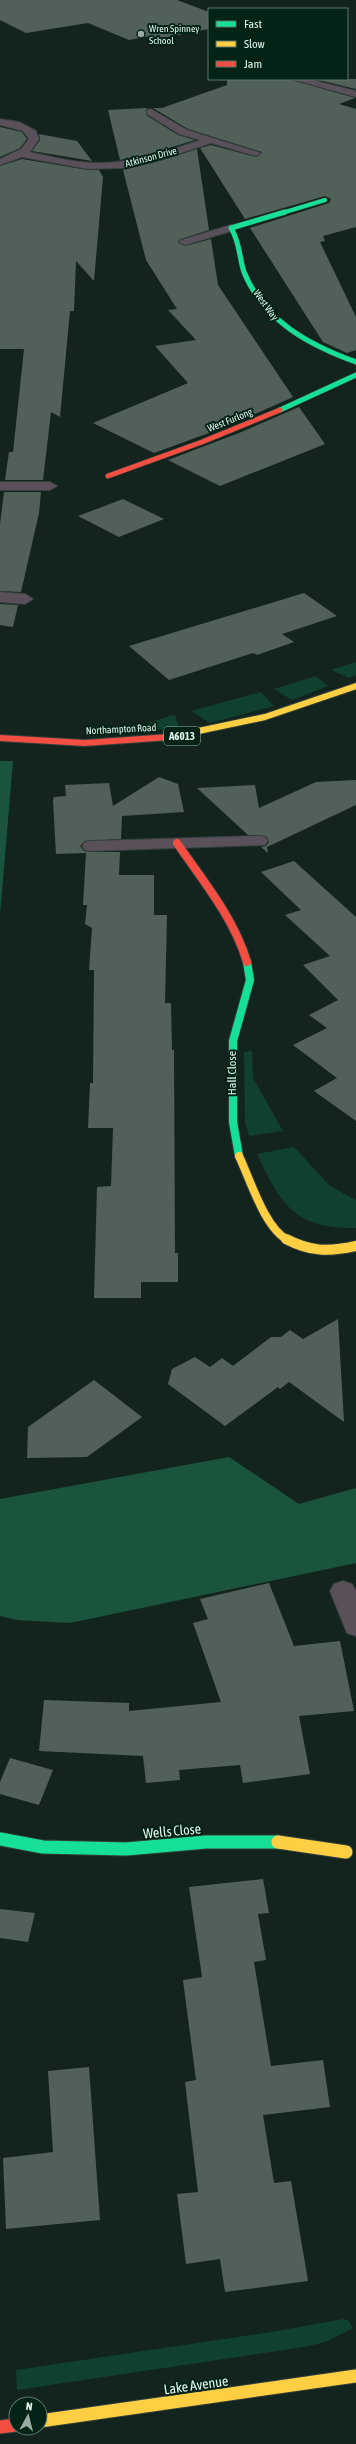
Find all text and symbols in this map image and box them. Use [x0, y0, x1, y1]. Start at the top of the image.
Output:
legend [208, 8, 348, 80]
text: Fast [244, 17, 262, 31]
place label: Wren Spinney School [149, 23, 199, 46]
marker: Wren Spinney School [136, 29, 146, 39]
text: Slow [244, 37, 265, 51]
text: Jam [244, 57, 262, 71]
street label: Atkinson Drive [124, 145, 178, 169]
street label: West Way [251, 288, 281, 322]
street label: West Furlong [206, 406, 255, 434]
street label: Northampton Road [85, 722, 157, 736]
road number: A6013 [164, 727, 200, 745]
street label: Hall Close [225, 1051, 239, 1095]
street label: Wells Close [142, 1820, 202, 1842]
street label: Lake Avenue [163, 2373, 229, 2397]
north arrow [8, 2396, 48, 2436]
text: N [25, 2400, 33, 2412]

